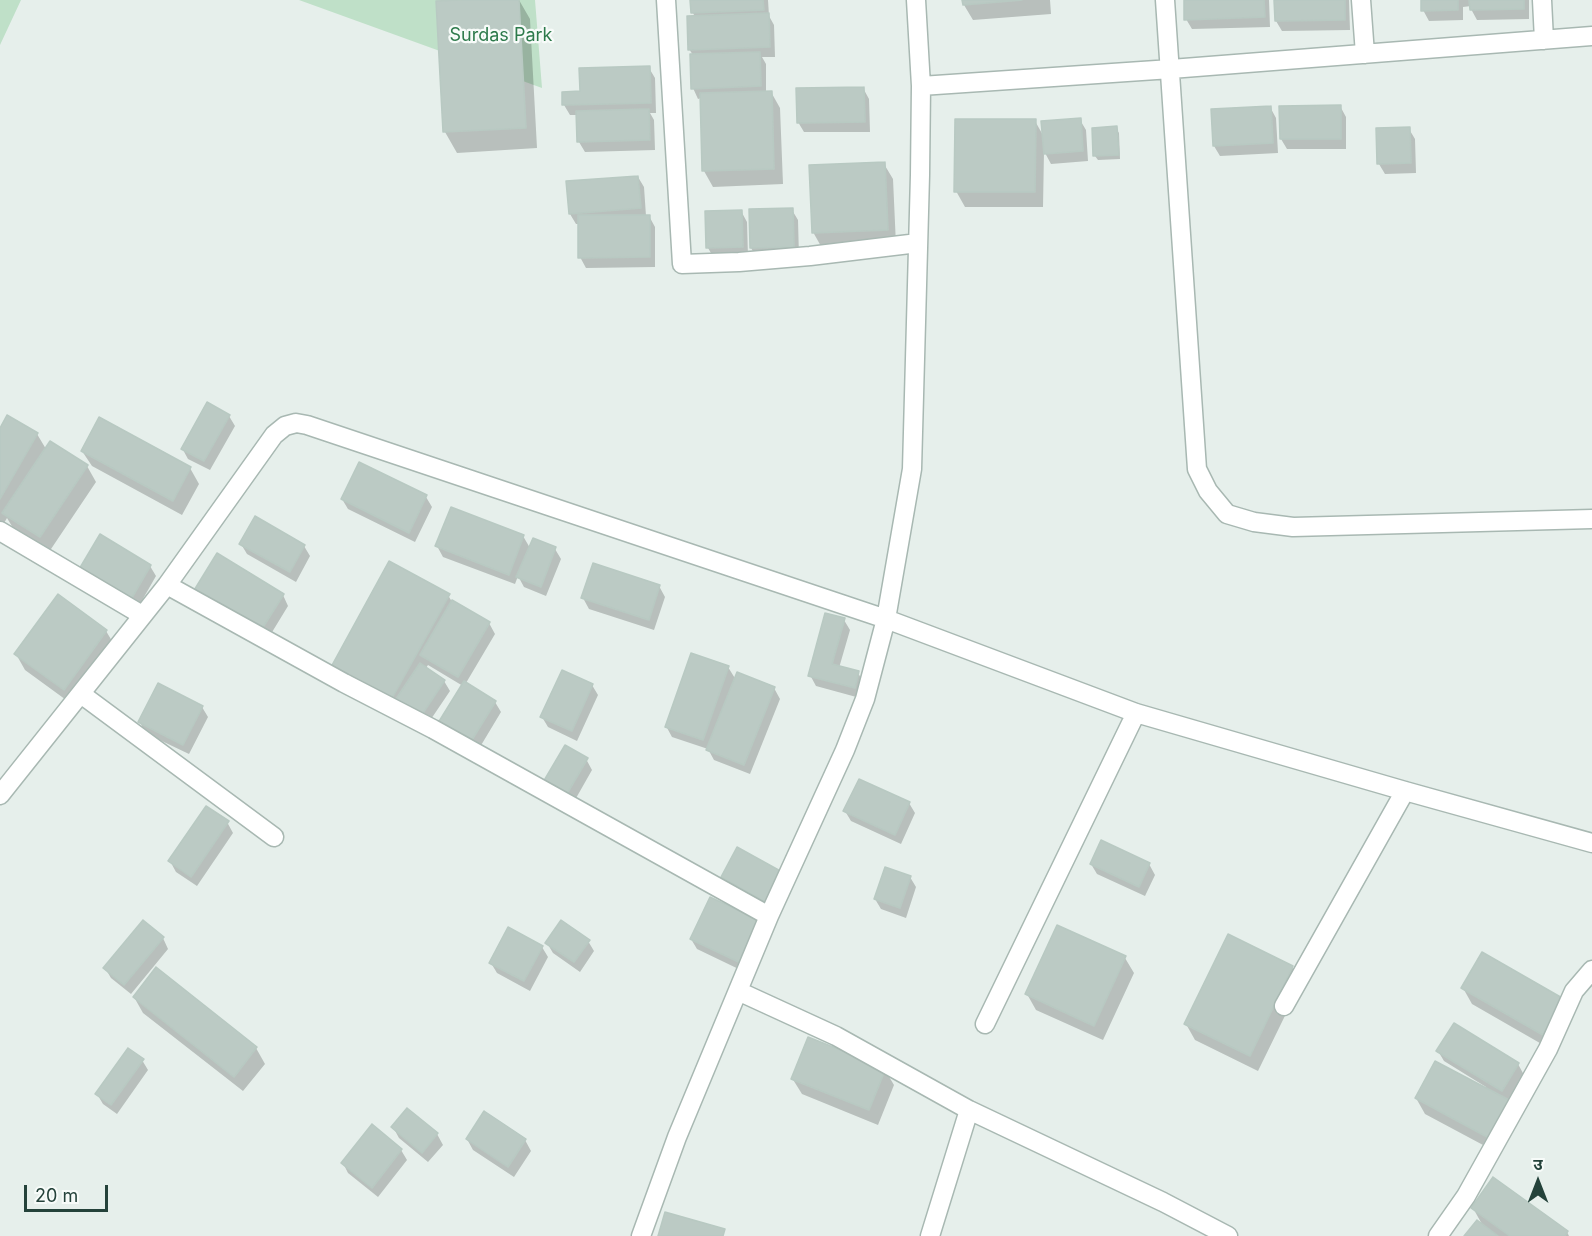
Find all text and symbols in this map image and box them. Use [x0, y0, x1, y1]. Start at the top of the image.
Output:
park label: Surdas Park [450, 25, 552, 47]
north arrow [1508, 1152, 1568, 1212]
text: उ [1533, 1154, 1543, 1174]
scale bar [27, 1173, 111, 1211]
text: 20 m [35, 1185, 78, 1206]

